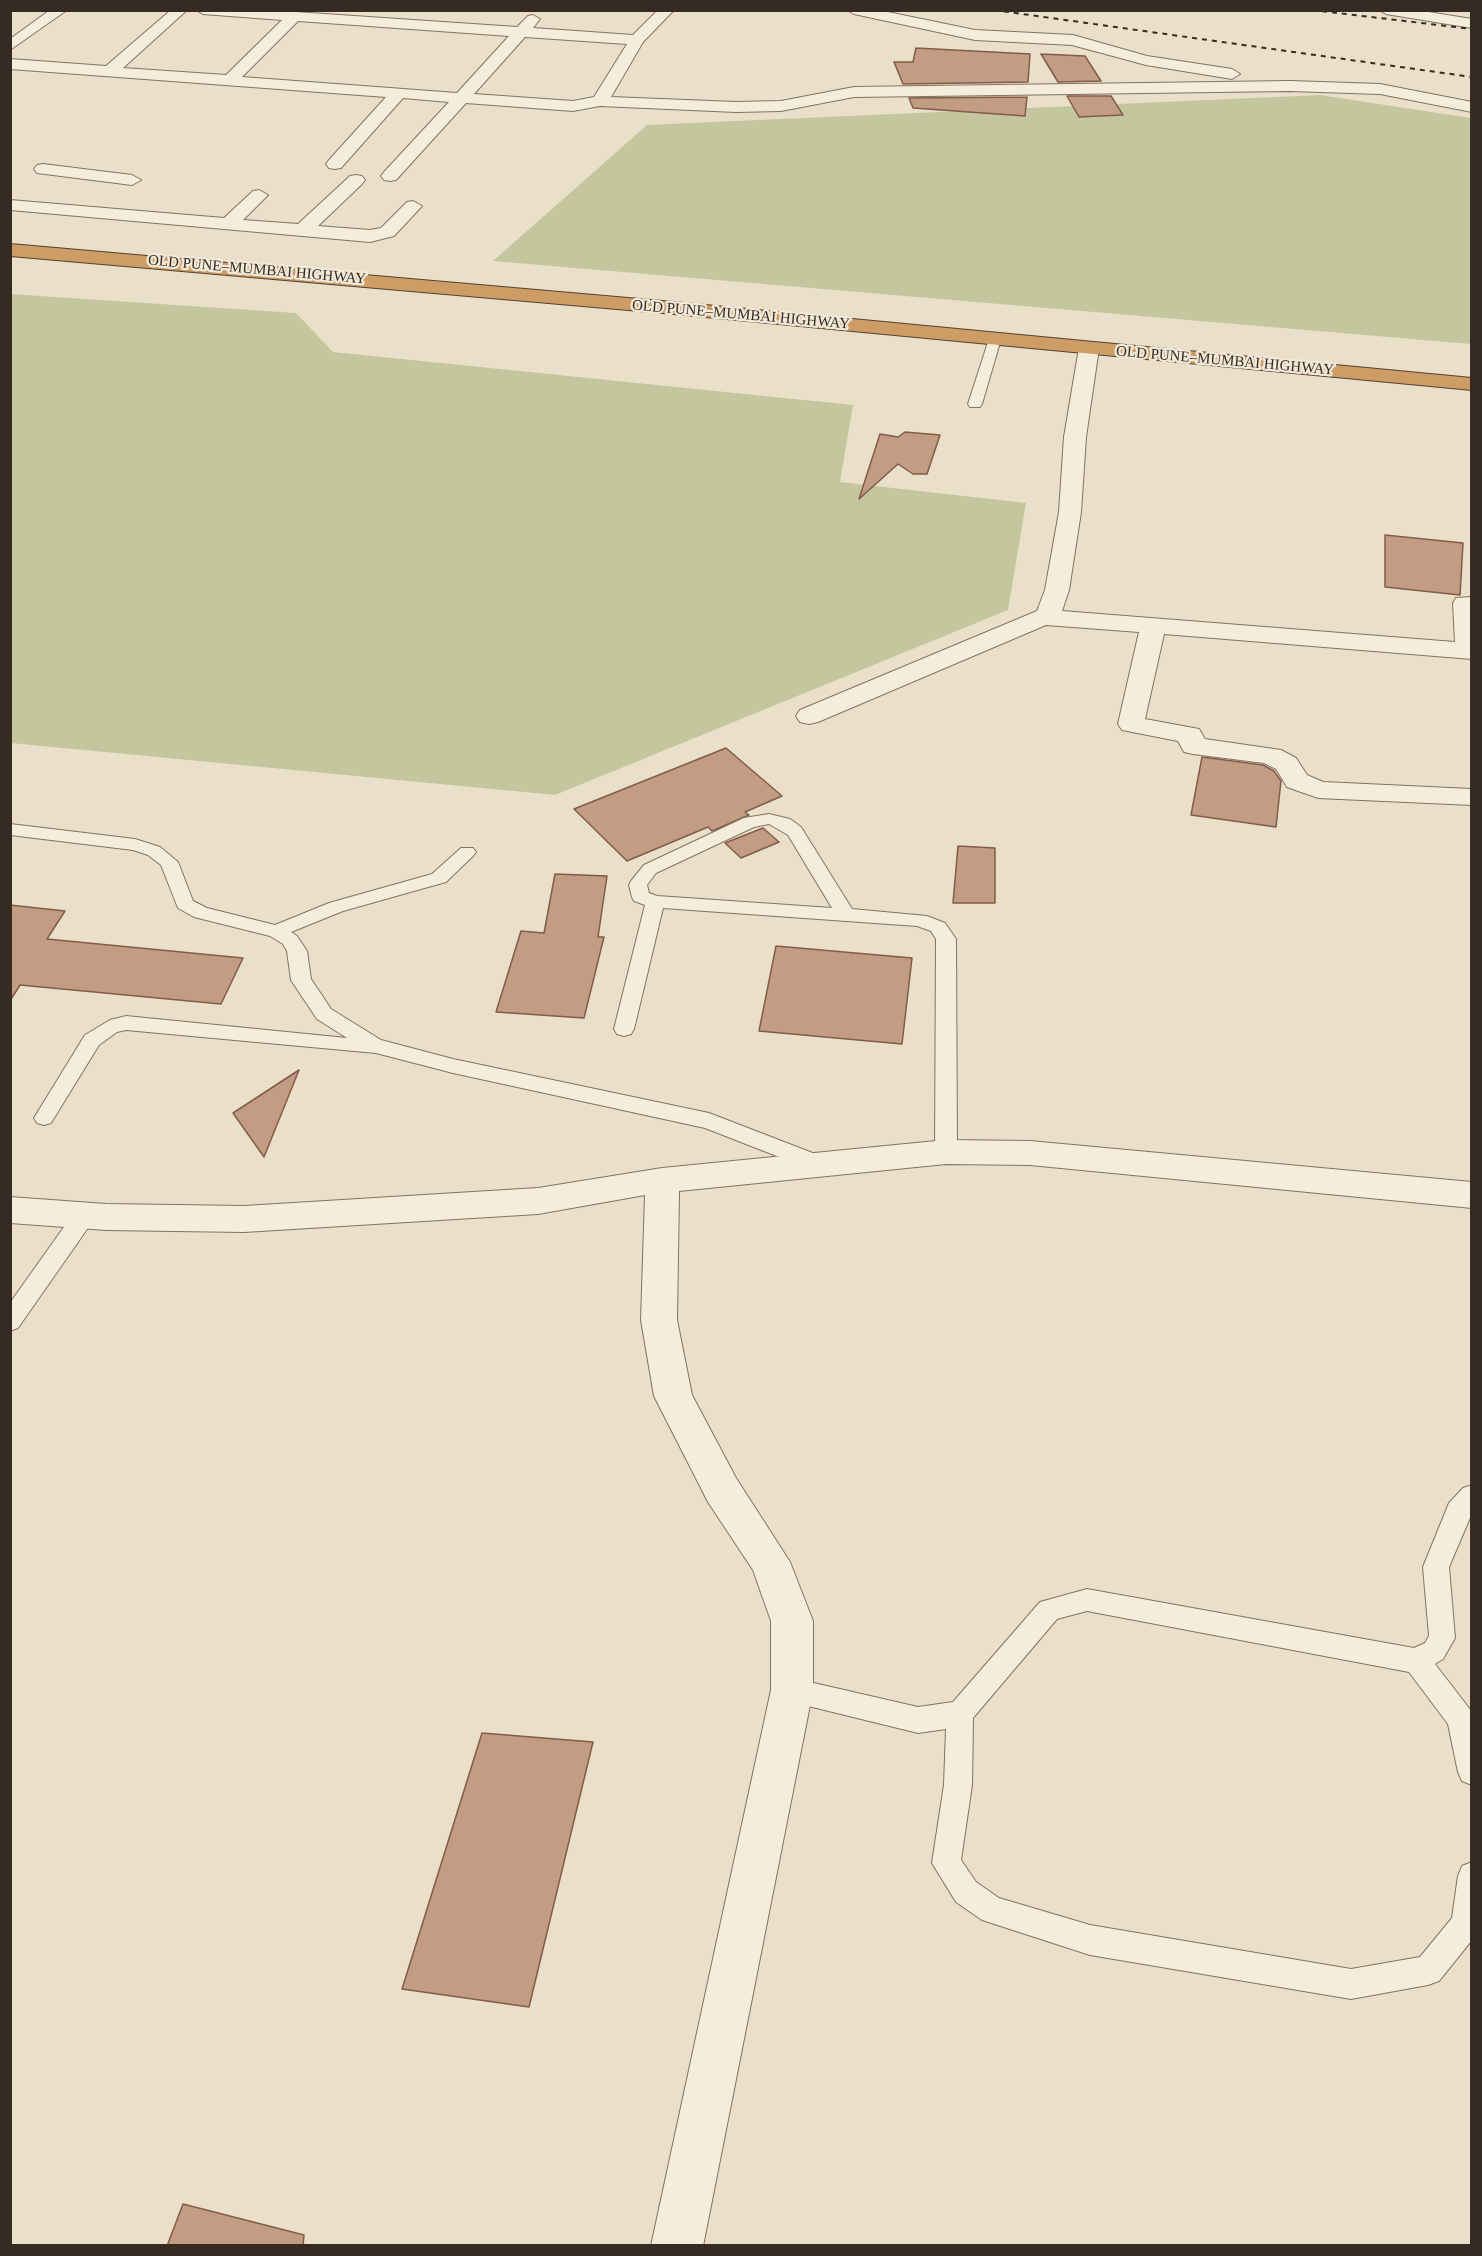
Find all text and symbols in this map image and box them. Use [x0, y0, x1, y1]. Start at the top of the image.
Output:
street label: OLD PUNE–MUMBAI HIGHWAY [147, 252, 367, 288]
street label: OLD PUNE–MUMBAI HIGHWAY [631, 297, 851, 333]
street label: OLD PUNE–MUMBAI HIGHWAY [1115, 343, 1335, 379]

